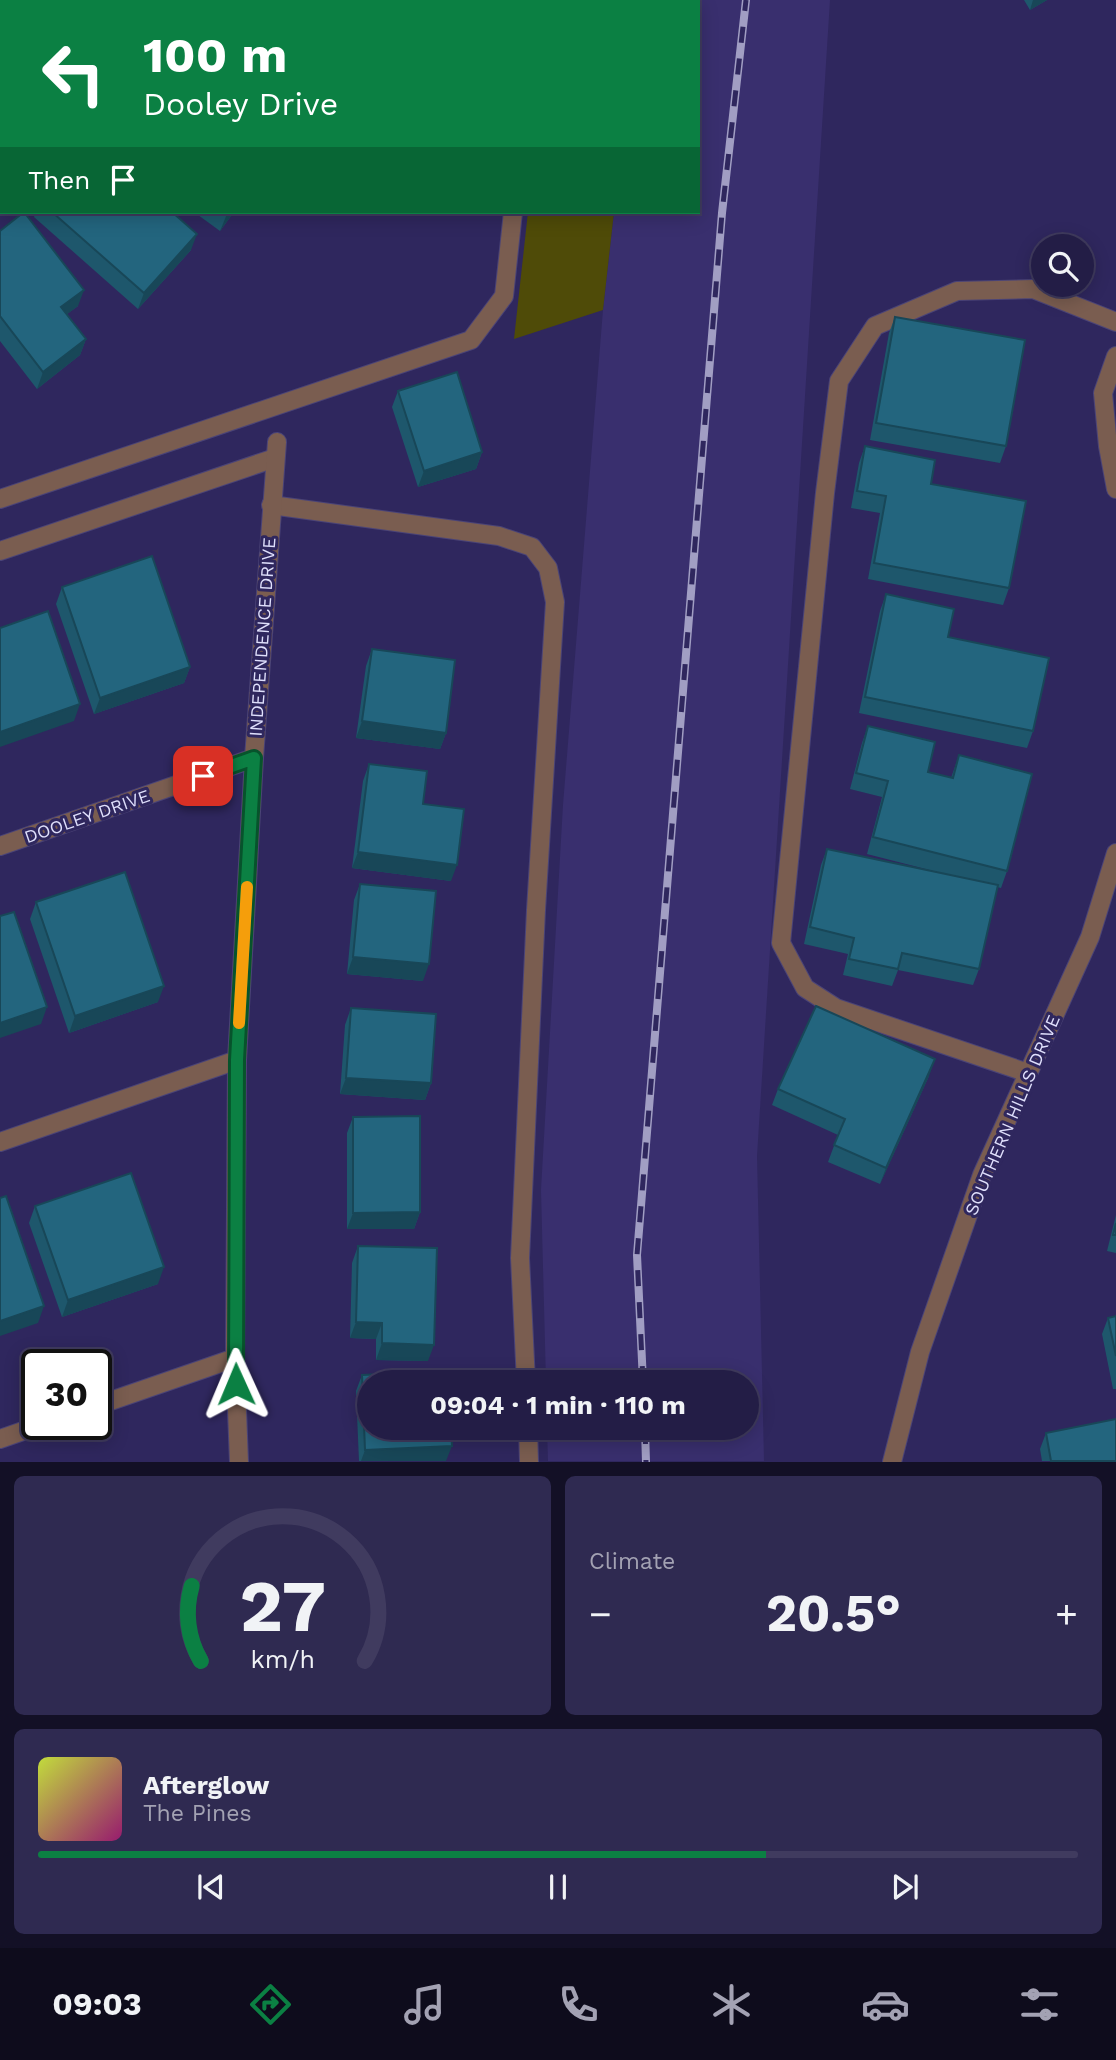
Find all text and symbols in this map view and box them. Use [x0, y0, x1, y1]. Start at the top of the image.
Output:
text: 100 m [143, 26, 287, 84]
icon: left [28, 28, 119, 119]
text: Dooley Drive [143, 85, 338, 123]
icon: arrive [104, 161, 142, 199]
text: Then [28, 165, 90, 195]
map controls [1031, 234, 1094, 297]
button: search [1031, 234, 1094, 297]
street label: INDEPENDENCE DRIVE [245, 537, 279, 737]
pin [173, 746, 233, 806]
icon: arrive [184, 757, 222, 795]
street label: DOOLEY DRIVE [22, 785, 152, 847]
street label: SOUTHERN HILLS DRIVE [960, 1012, 1064, 1218]
position arrow [199, 1347, 273, 1421]
speed limit sign: 30 [21, 1349, 112, 1440]
text: 09:04 · 1 min · 110 m [430, 1390, 686, 1420]
text: Climate [589, 1548, 675, 1575]
text: 27 [239, 1564, 326, 1650]
text: 20.5° [766, 1583, 901, 1644]
text: − [589, 1592, 612, 1636]
text: + [1055, 1592, 1078, 1636]
text: km/h [250, 1645, 315, 1674]
text: Afterglow [143, 1770, 269, 1800]
text: The Pines [143, 1800, 252, 1827]
icon: previous [192, 1868, 230, 1906]
icon: pause [539, 1868, 577, 1906]
icon: next [886, 1868, 924, 1906]
icon: directions [246, 1980, 295, 2029]
icon: music [400, 1980, 449, 2029]
icon: phone [554, 1980, 603, 2029]
icon: climate [707, 1980, 756, 2029]
icon: car [861, 1980, 910, 2029]
icon: filters [1015, 1980, 1064, 2029]
text: 09:03 [52, 1985, 142, 2023]

